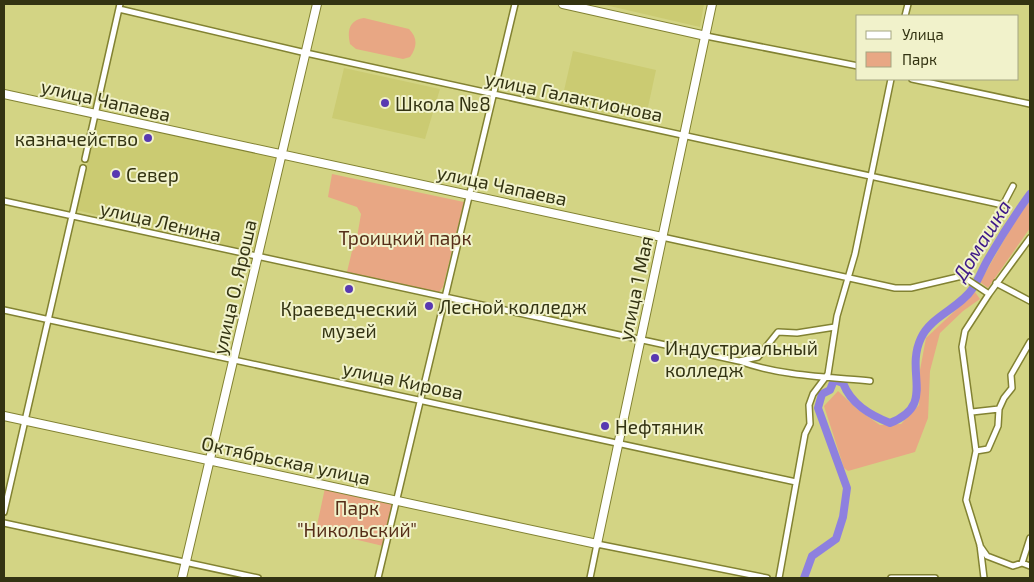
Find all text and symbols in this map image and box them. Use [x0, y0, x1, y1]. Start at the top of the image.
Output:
legend [856, 15, 1019, 80]
text: Улица [902, 25, 944, 43]
text: Парк [902, 50, 937, 68]
street label: улица Галактионова [483, 66, 665, 127]
street label: улица Чапаева [39, 74, 173, 127]
place label: Школа №8 [395, 92, 491, 115]
marker: Школа №8 [379, 97, 391, 109]
place label: казначейство [15, 127, 138, 150]
marker: казначейство [142, 132, 154, 144]
street label: улица Чапаева [435, 160, 569, 211]
place label: Север [126, 163, 179, 186]
marker: Север [110, 168, 122, 180]
water label: Домашка [946, 195, 1015, 286]
street label: улица Ленина [98, 196, 224, 247]
street label: улица О. Яроша [207, 217, 262, 357]
park label: Троицкий парк [338, 226, 472, 249]
street label: улица 1 Мая [613, 233, 658, 343]
marker: Краеведческий музей [343, 283, 355, 295]
place label: Лесной колледж [439, 295, 587, 318]
place label: Краеведческий музей [281, 297, 418, 343]
marker: Лесной колледж [423, 300, 435, 312]
place label: Индустриальный колледж [665, 336, 818, 381]
marker: Индустриальный колледж [649, 352, 661, 364]
street label: улица Кирова [340, 356, 465, 405]
place label: Нефтяник [615, 415, 704, 438]
marker: Нефтяник [599, 420, 611, 432]
street label: Октябрьская улица [199, 431, 372, 490]
park label: Парк "Никольский" [297, 496, 417, 541]

